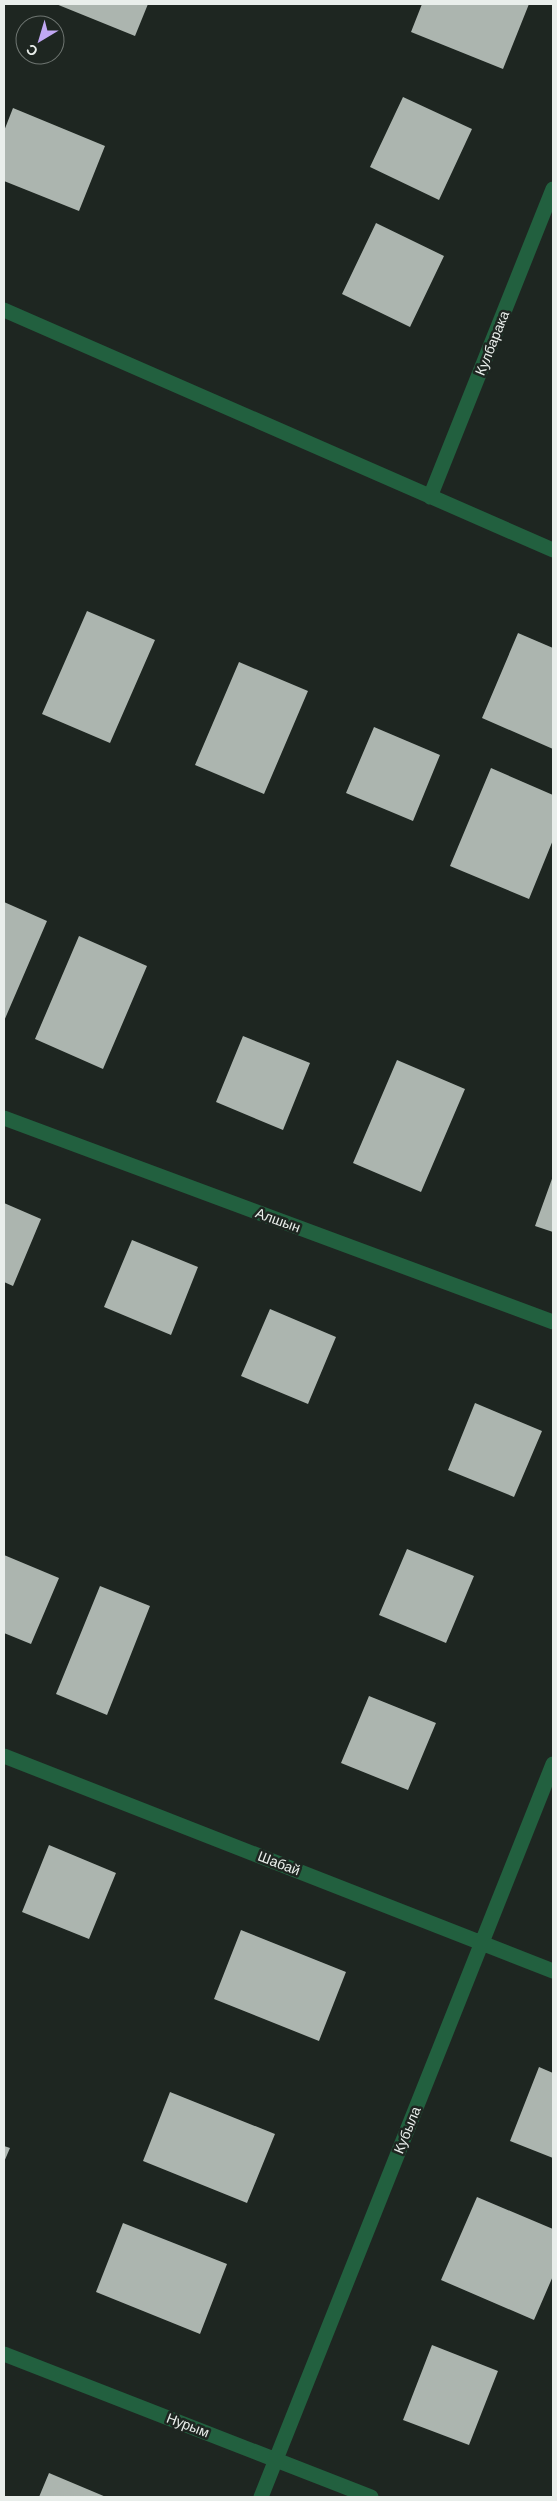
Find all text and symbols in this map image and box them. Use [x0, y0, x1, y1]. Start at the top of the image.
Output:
north arrow [15, 15, 65, 65]
text: С [22, 40, 42, 60]
street label: Кулбарака [471, 308, 513, 378]
street label: Алшын [253, 1204, 303, 1236]
street label: Шабай [255, 1847, 303, 1879]
street label: Кубыла [389, 2104, 425, 2156]
street label: Нурым [164, 2409, 212, 2441]

